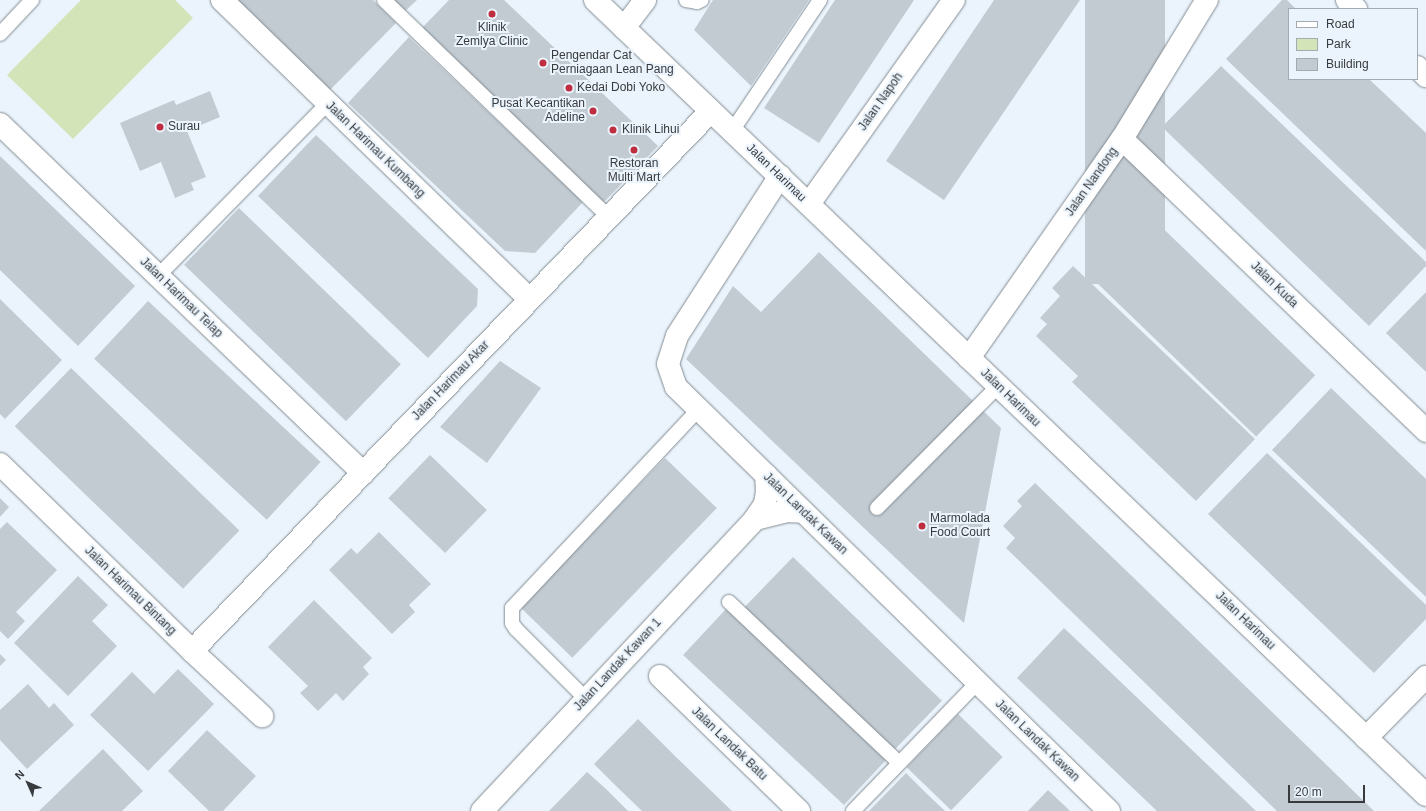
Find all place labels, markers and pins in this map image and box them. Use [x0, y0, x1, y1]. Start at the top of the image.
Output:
marker: Klinik Zemlya Clinic [486, 8, 498, 20]
place label: Klinik Zemlya Clinic [456, 21, 528, 49]
place label: Pengendar Cat Perniagaan Lean Pang [551, 49, 674, 77]
marker: Pengendar Cat Perniagaan Lean Pang [538, 58, 548, 68]
place label: Kedai Dobi Yoko [577, 81, 665, 95]
marker: Kedai Dobi Yoko [564, 83, 574, 93]
place label: Pusat Kecantikan Adeline [492, 97, 585, 125]
marker: Pusat Kecantikan Adeline [588, 106, 598, 116]
place label: Surau [168, 120, 200, 134]
marker: Surau [155, 122, 165, 132]
place label: Klinik Lihui [622, 123, 679, 137]
marker: Klinik Lihui [607, 124, 619, 136]
marker: Restoran Multi Mart [629, 145, 639, 155]
place label: Restoran Multi Mart [608, 157, 660, 185]
place label: Marmolada Food Court [930, 512, 990, 540]
marker: Marmolada Food Court [917, 521, 927, 531]

